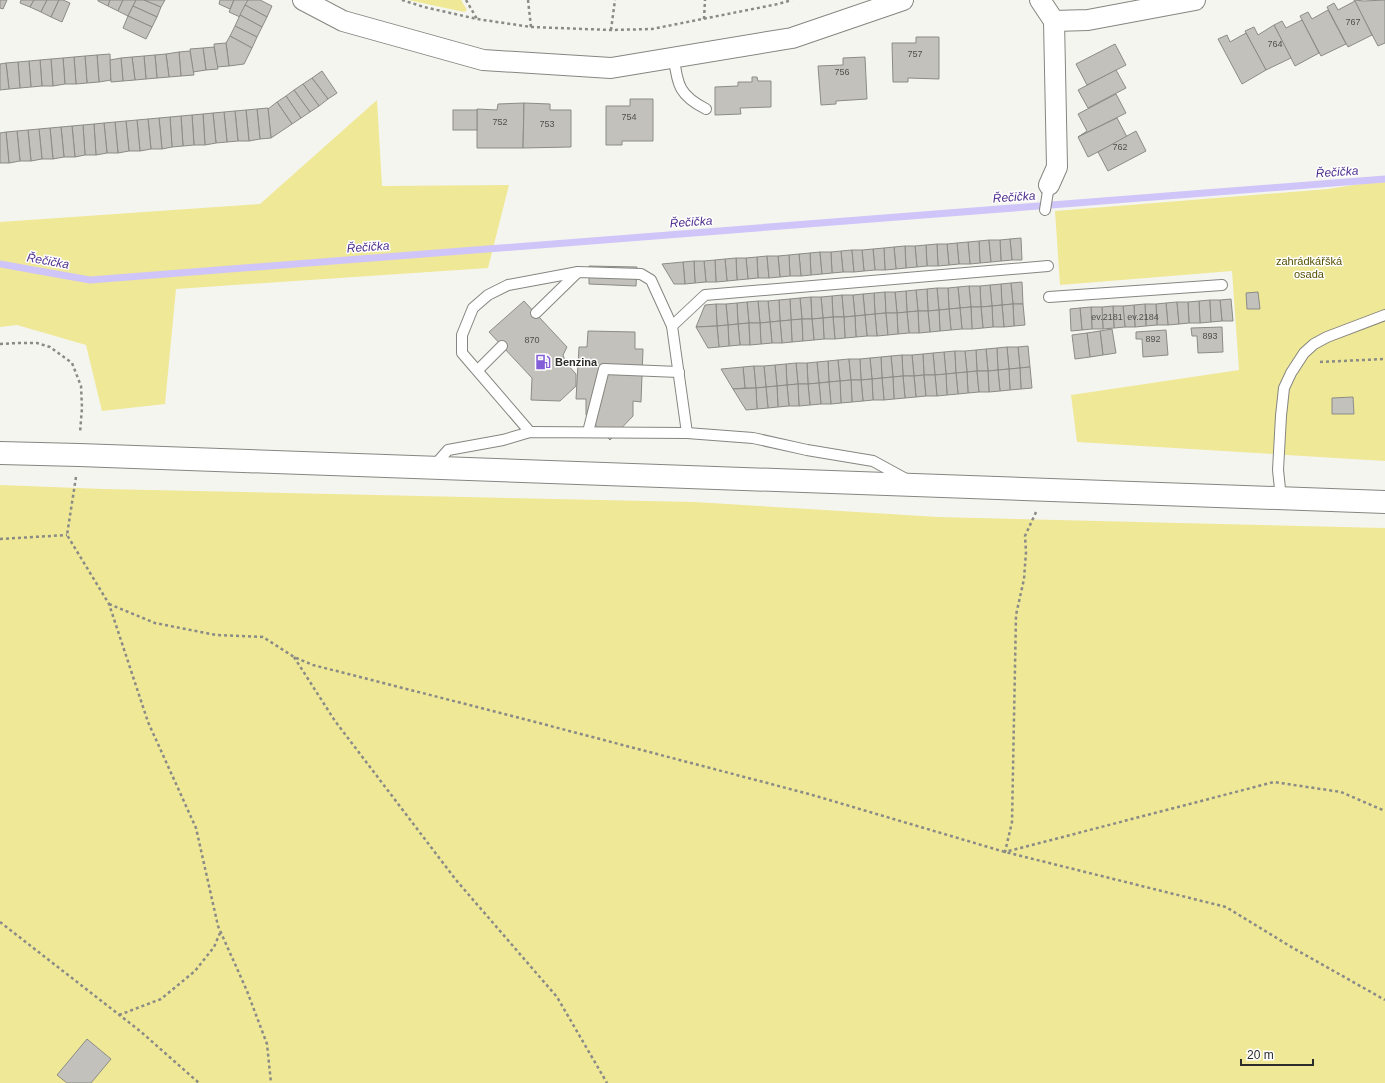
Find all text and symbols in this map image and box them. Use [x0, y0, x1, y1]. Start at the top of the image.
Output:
house number: 767 [1345, 17, 1361, 27]
house number: 764 [1267, 39, 1283, 49]
house number: 757 [907, 49, 923, 59]
house number: 756 [834, 67, 850, 77]
house number: 754 [621, 112, 637, 122]
house number: 752 [492, 117, 508, 127]
house number: 753 [539, 119, 555, 129]
house number: 762 [1112, 142, 1128, 152]
water label: Řečička [1315, 163, 1359, 180]
water label: Řečička [992, 188, 1036, 205]
water label: Řečička [669, 213, 713, 230]
water label: Řečička [346, 238, 390, 255]
water label: Řečička [26, 249, 71, 272]
park label: zahrádkářšká osada [1276, 255, 1343, 280]
house number: ev.2181 [1091, 312, 1123, 322]
house number: ev.2184 [1127, 312, 1159, 322]
house number: 893 [1202, 331, 1218, 341]
house number: 892 [1145, 334, 1161, 344]
house number: 870 [524, 335, 540, 345]
fuel station icon: Benzina [534, 353, 552, 371]
place label: Benzina [555, 356, 598, 368]
scale bar [1241, 1041, 1313, 1067]
text: 20 m [1247, 1048, 1274, 1062]

